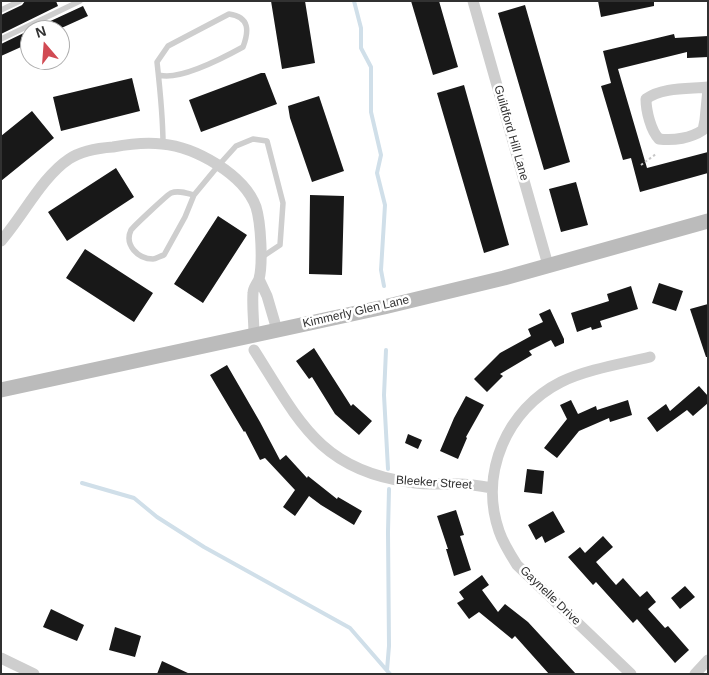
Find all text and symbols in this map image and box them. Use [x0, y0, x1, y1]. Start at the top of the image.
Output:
north arrow [20, 20, 70, 70]
text: N [33, 23, 48, 41]
street label: Guildford Hill Lane [490, 84, 532, 182]
street label: Kimmerly Glen Lane [301, 293, 411, 331]
street label: Bleeker Street [396, 473, 472, 493]
street label: Gaynelle Drive [517, 563, 583, 629]

